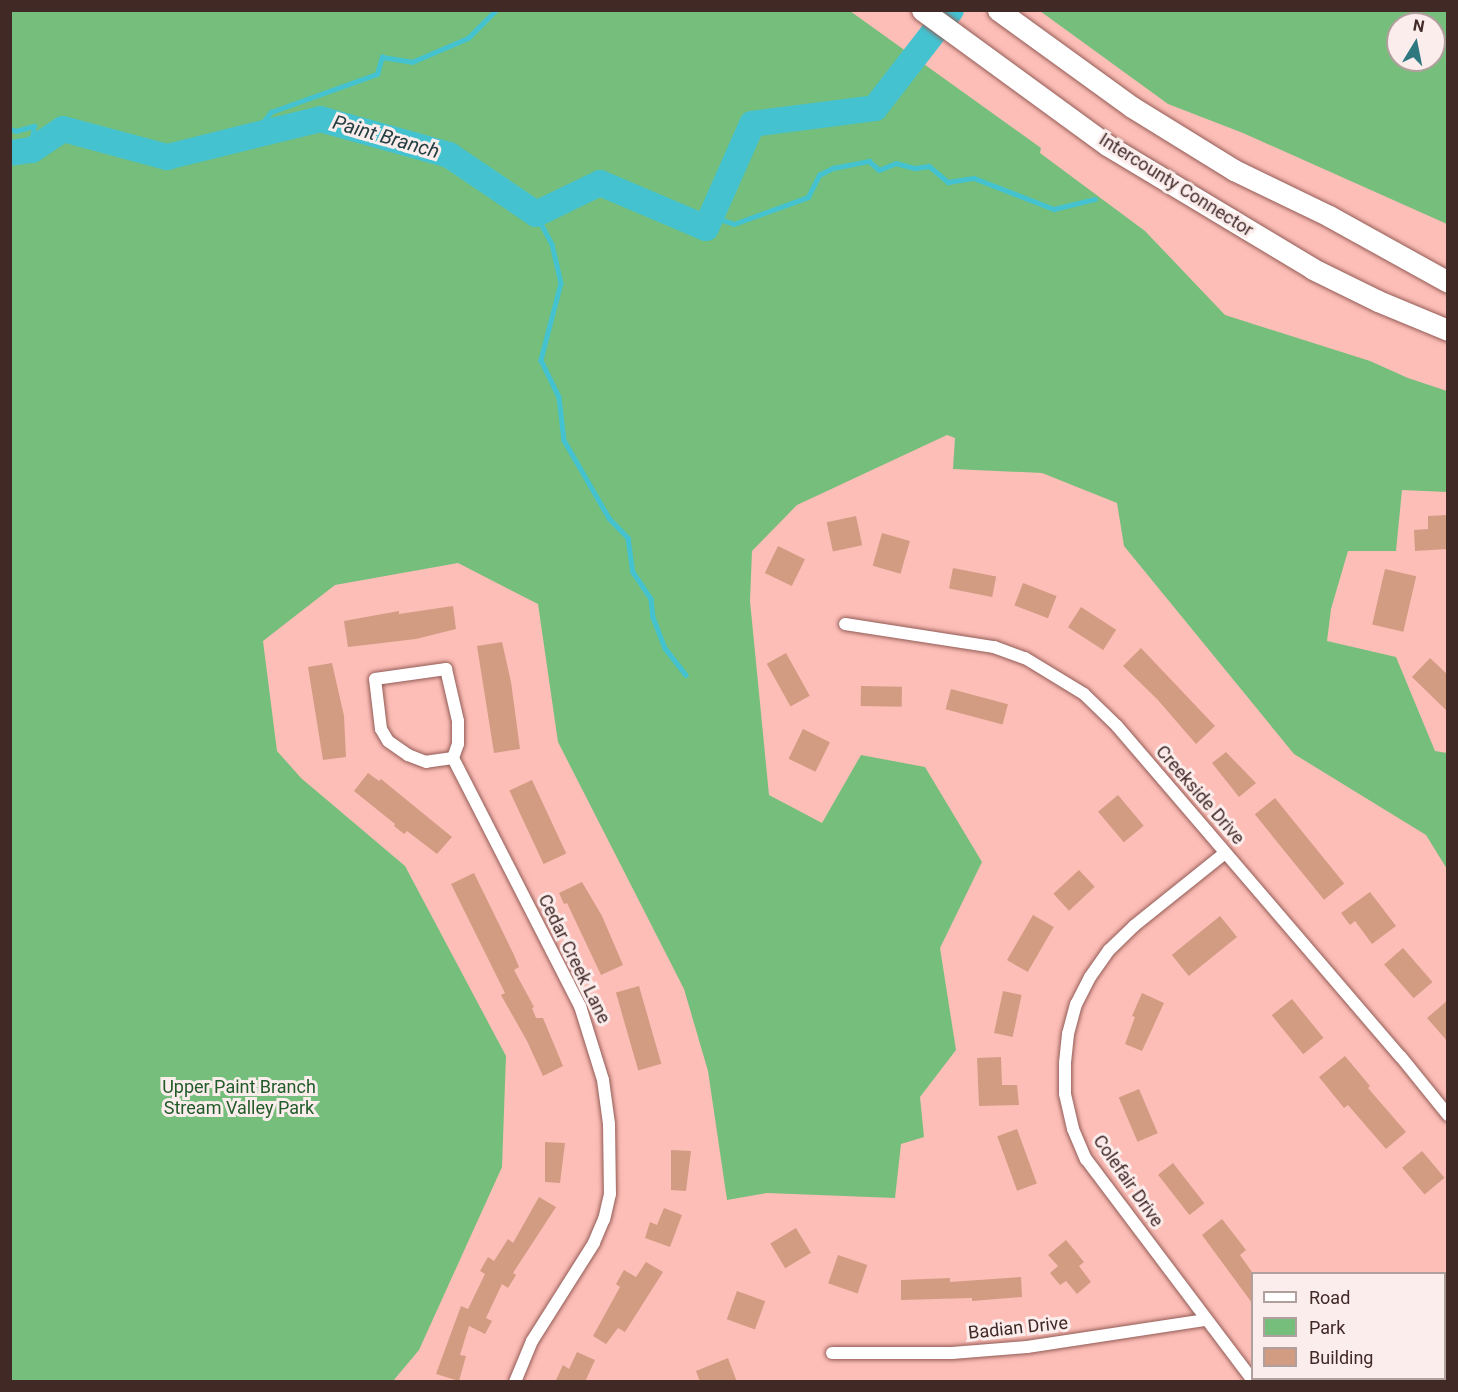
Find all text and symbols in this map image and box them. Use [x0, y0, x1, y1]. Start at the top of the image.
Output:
north arrow [1386, 12, 1446, 72]
text: N [1412, 15, 1426, 36]
water label: Paint Branch [330, 110, 442, 164]
street label: Intercounty Connector [1095, 129, 1257, 241]
street label: Creekside Drive [1151, 741, 1249, 849]
street label: Cedar Creek Lane [533, 891, 615, 1027]
park label: Upper Paint Branch Stream Valley Park [162, 1077, 316, 1120]
street label: Colefair Drive [1088, 1131, 1168, 1231]
legend [1251, 1272, 1446, 1380]
text: Road [1309, 1287, 1350, 1308]
street label: Badian Drive [967, 1312, 1069, 1344]
text: Park [1309, 1317, 1345, 1338]
text: Building [1309, 1347, 1373, 1368]

